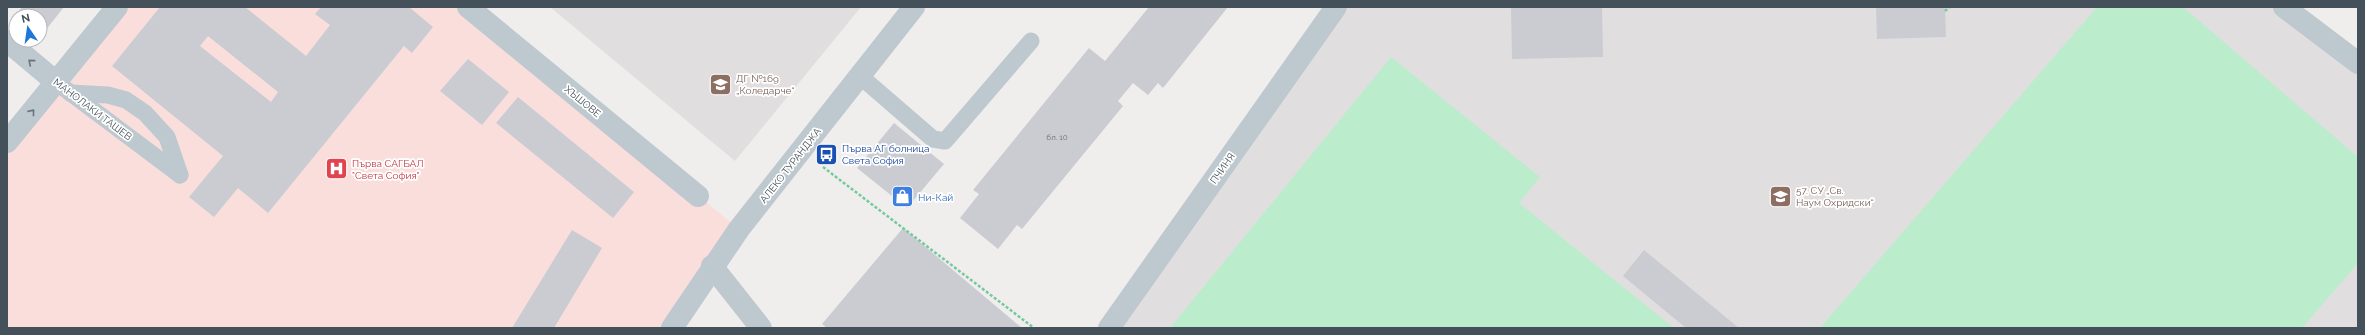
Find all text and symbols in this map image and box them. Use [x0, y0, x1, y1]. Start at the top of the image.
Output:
north arrow [8, 8, 48, 48]
text: N [20, 11, 31, 26]
one-way arrow [29, 59, 36, 66]
school or university icon: ДГ №169 „Коледарче“ [707, 71, 733, 97]
place label: ДГ №169 „Коледарче“ [736, 73, 794, 96]
street label: МАНОЛАКИ ТАШЕВ [51, 76, 134, 143]
street label: ХЪШОВЕ [562, 83, 603, 119]
one-way arrow [27, 110, 34, 117]
street label: АЛЕКО ТУРАНДЖА [758, 125, 823, 205]
house number: бл. 10 [1046, 132, 1068, 142]
bus stop icon: Първа АГ болница Света София [814, 141, 840, 167]
place label: Първа АГ болница Света София [842, 143, 929, 166]
street label: ПЧИНЯ [1208, 151, 1237, 186]
hospital icon: Първа САГБАЛ "Света София" [323, 156, 349, 182]
place label: Първа САГБАЛ "Света София" [352, 158, 424, 181]
school or university icon: 57. СУ „Св. Наум Охридски“ [1767, 183, 1793, 209]
shop icon: Ни-Кай [889, 184, 915, 210]
place label: 57. СУ „Св. Наум Охридски“ [1796, 185, 1874, 208]
place label: Ни-Кай [918, 192, 953, 203]

